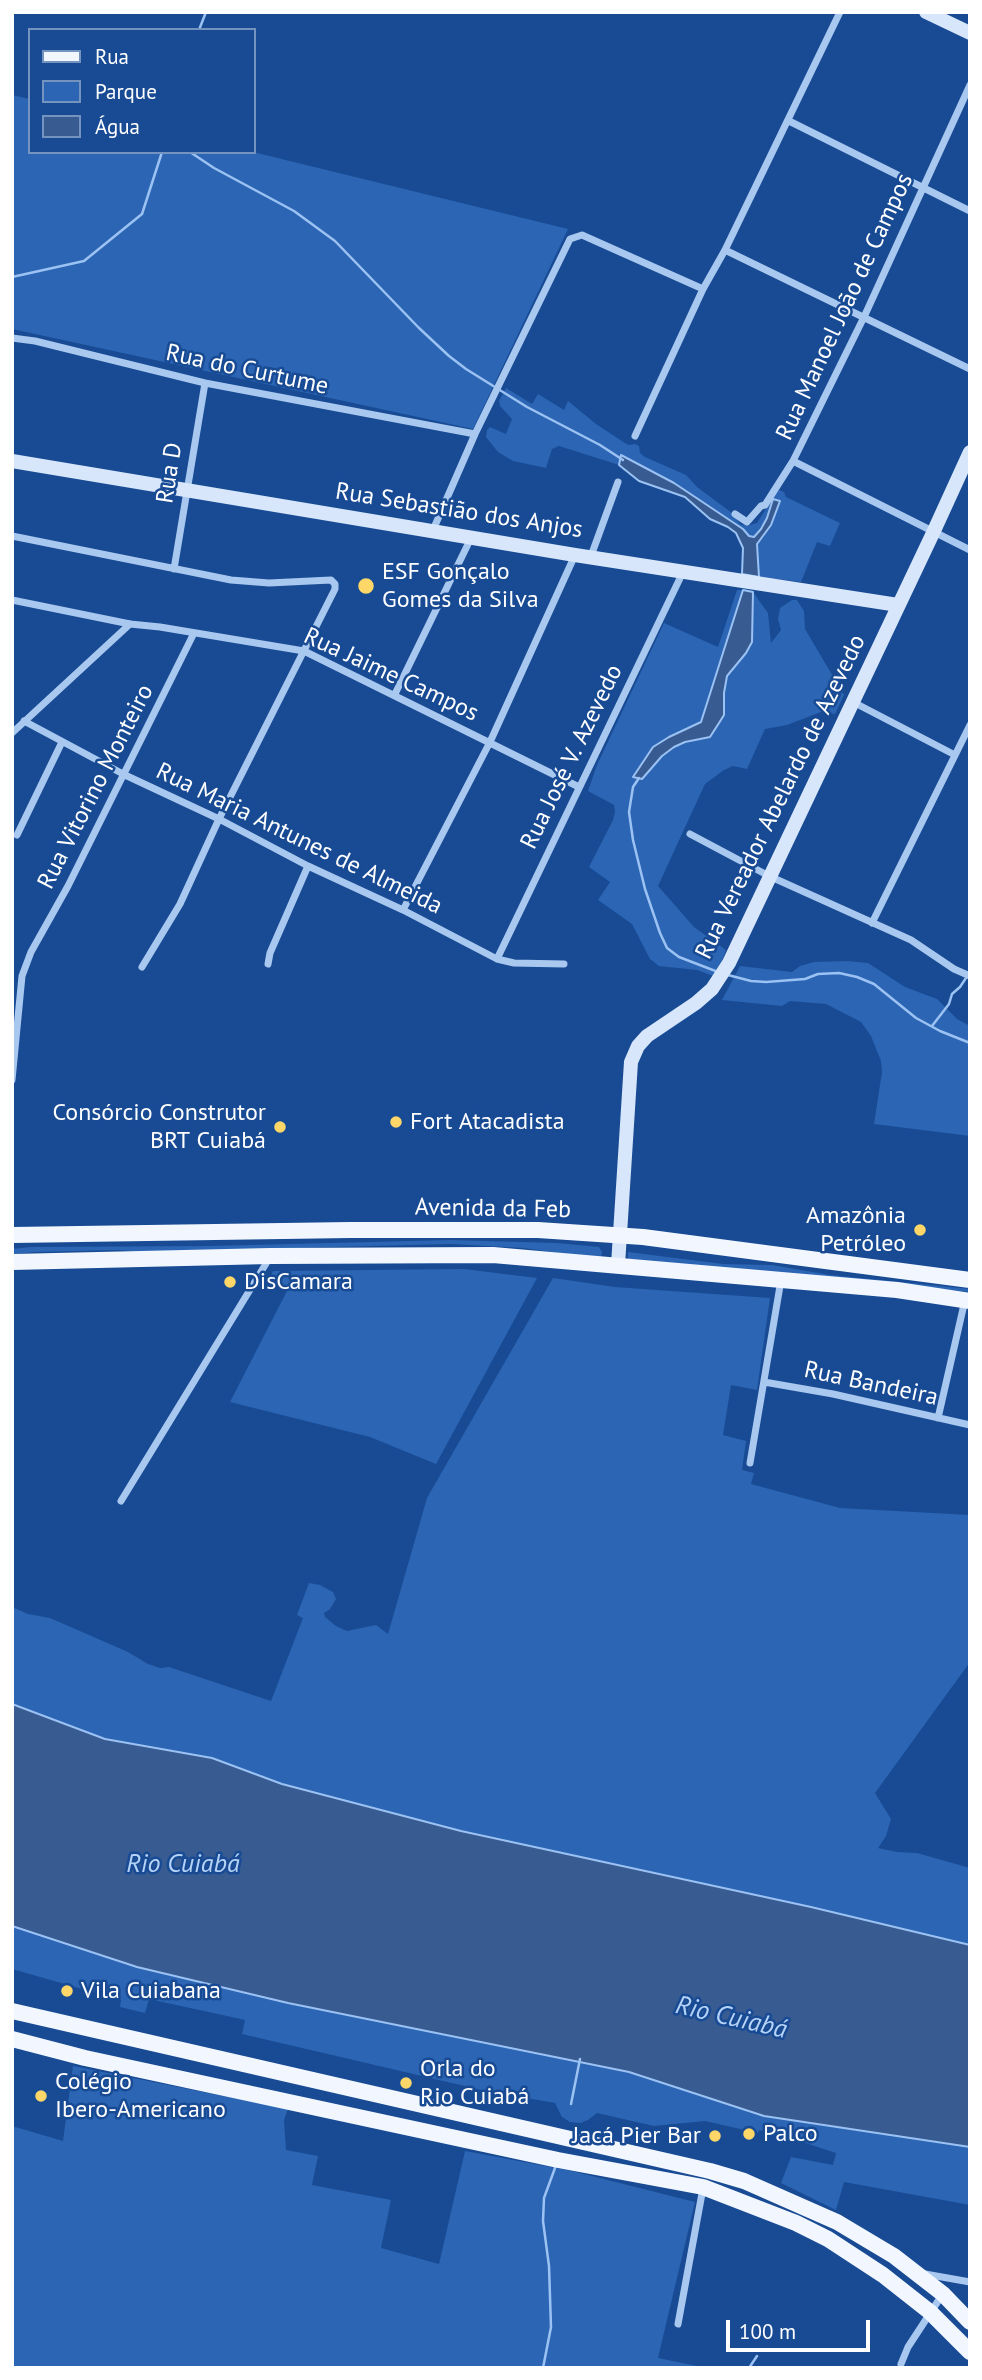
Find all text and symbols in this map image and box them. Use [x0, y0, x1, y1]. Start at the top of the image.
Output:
legend [28, 28, 256, 154]
text: Rua [95, 43, 129, 70]
text: Parque [95, 78, 157, 105]
text: Água [95, 113, 140, 140]
street label: Rua Manoel João de Campos [770, 169, 920, 445]
street label: Rua do Curtume [163, 339, 331, 401]
street label: Rua D [151, 441, 189, 505]
street label: Rua Sebastião dos Anjos [333, 477, 585, 545]
place label: ESF Gonçalo Gomes da Silva [382, 558, 539, 614]
marker: ESF Gonçalo Gomes da Silva [356, 576, 376, 596]
street label: Rua Jaime Campos [299, 622, 483, 728]
street label: Rua Vereador Abelardo de Azevedo [690, 630, 872, 964]
street label: Rua José V. Azevedo [515, 660, 629, 854]
street label: Rua Vitorino Monteiro [32, 680, 160, 894]
street label: Rua Maria Antunes de Almeida [151, 757, 447, 921]
place label: Consórcio Construtor BRT Cuiabá [52, 1099, 266, 1155]
place label: Fort Atacadista [410, 1108, 565, 1136]
marker: Fort Atacadista [388, 1114, 404, 1130]
marker: Consórcio Construtor BRT Cuiabá [272, 1119, 288, 1135]
street label: Avenida da Feb [415, 1193, 571, 1225]
place label: Amazônia Petróleo [806, 1202, 906, 1258]
marker: Amazônia Petróleo [912, 1222, 928, 1238]
place label: DisCamara [244, 1268, 353, 1296]
marker: DisCamara [222, 1274, 238, 1290]
street label: Rua Bandeira [802, 1356, 940, 1412]
water label: Rio Cuiabá [126, 1849, 240, 1881]
place label: Vila Cuiabana [81, 1977, 221, 2005]
marker: Vila Cuiabana [59, 1983, 75, 1999]
water label: Rio Cuiabá [672, 1990, 790, 2046]
place label: Orla do Rio Cuiabá [420, 2055, 529, 2111]
place label: Colégio Ibero-Americano [55, 2068, 226, 2124]
marker: Orla do Rio Cuiabá [398, 2075, 414, 2091]
marker: Colégio Ibero-Americano [33, 2088, 49, 2104]
place label: Palco [763, 2120, 818, 2148]
place label: Jacá Pier Bar [572, 2122, 701, 2150]
marker: Palco [741, 2126, 757, 2142]
marker: Jacá Pier Bar [707, 2128, 723, 2144]
scale bar [730, 2306, 874, 2350]
text: 100 m [739, 2318, 796, 2345]

